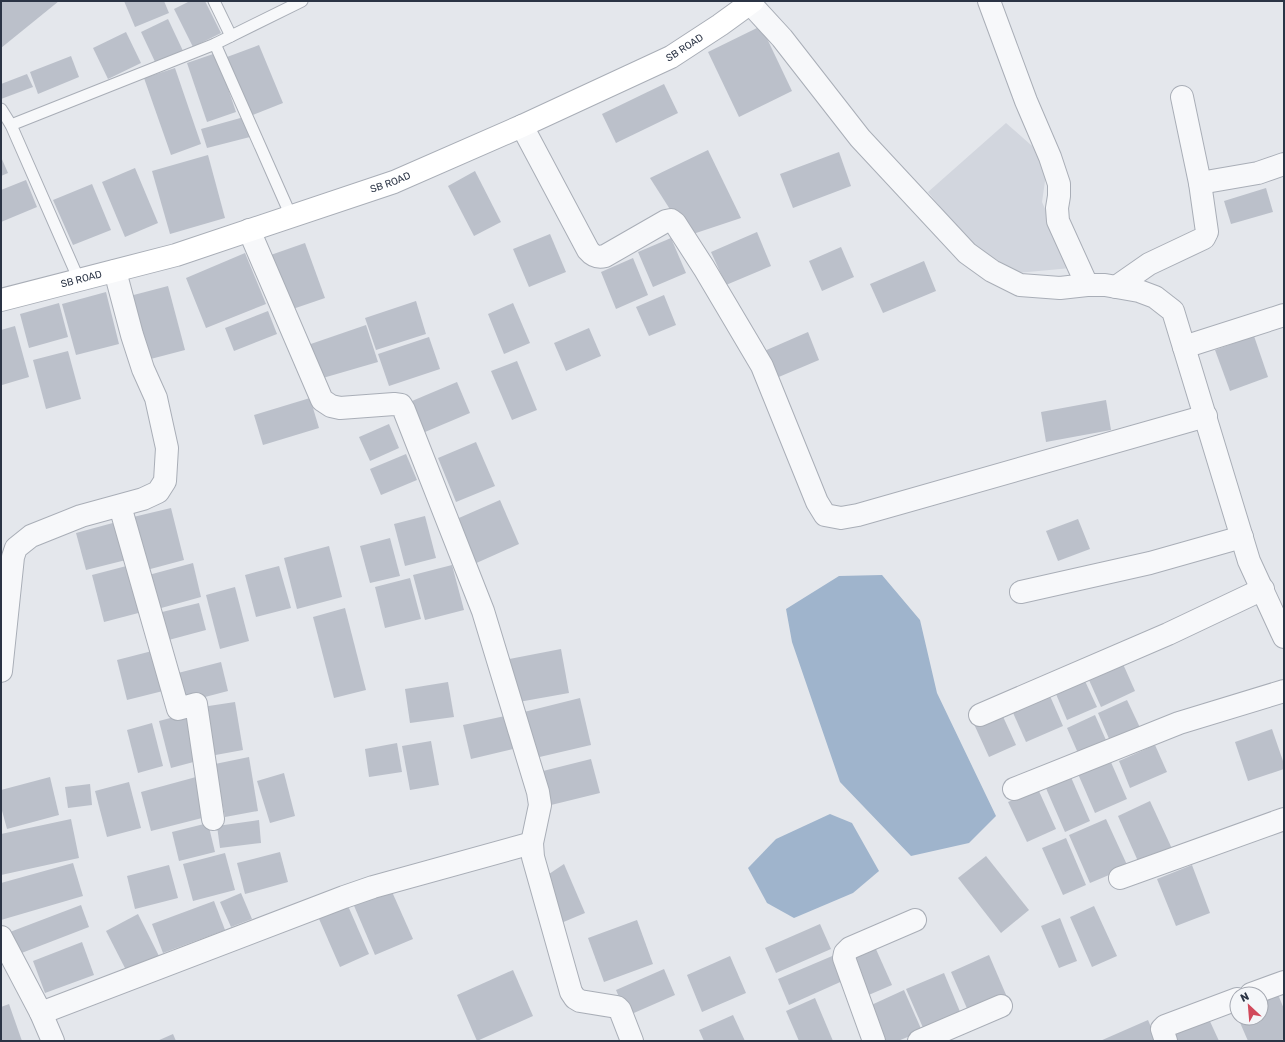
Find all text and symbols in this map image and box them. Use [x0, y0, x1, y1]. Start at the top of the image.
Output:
street label: SB ROAD [664, 31, 706, 64]
street label: SB ROAD [369, 169, 413, 196]
street label: SB ROAD [59, 268, 103, 290]
north arrow [1229, 986, 1269, 1026]
text: N [1238, 990, 1251, 1005]

